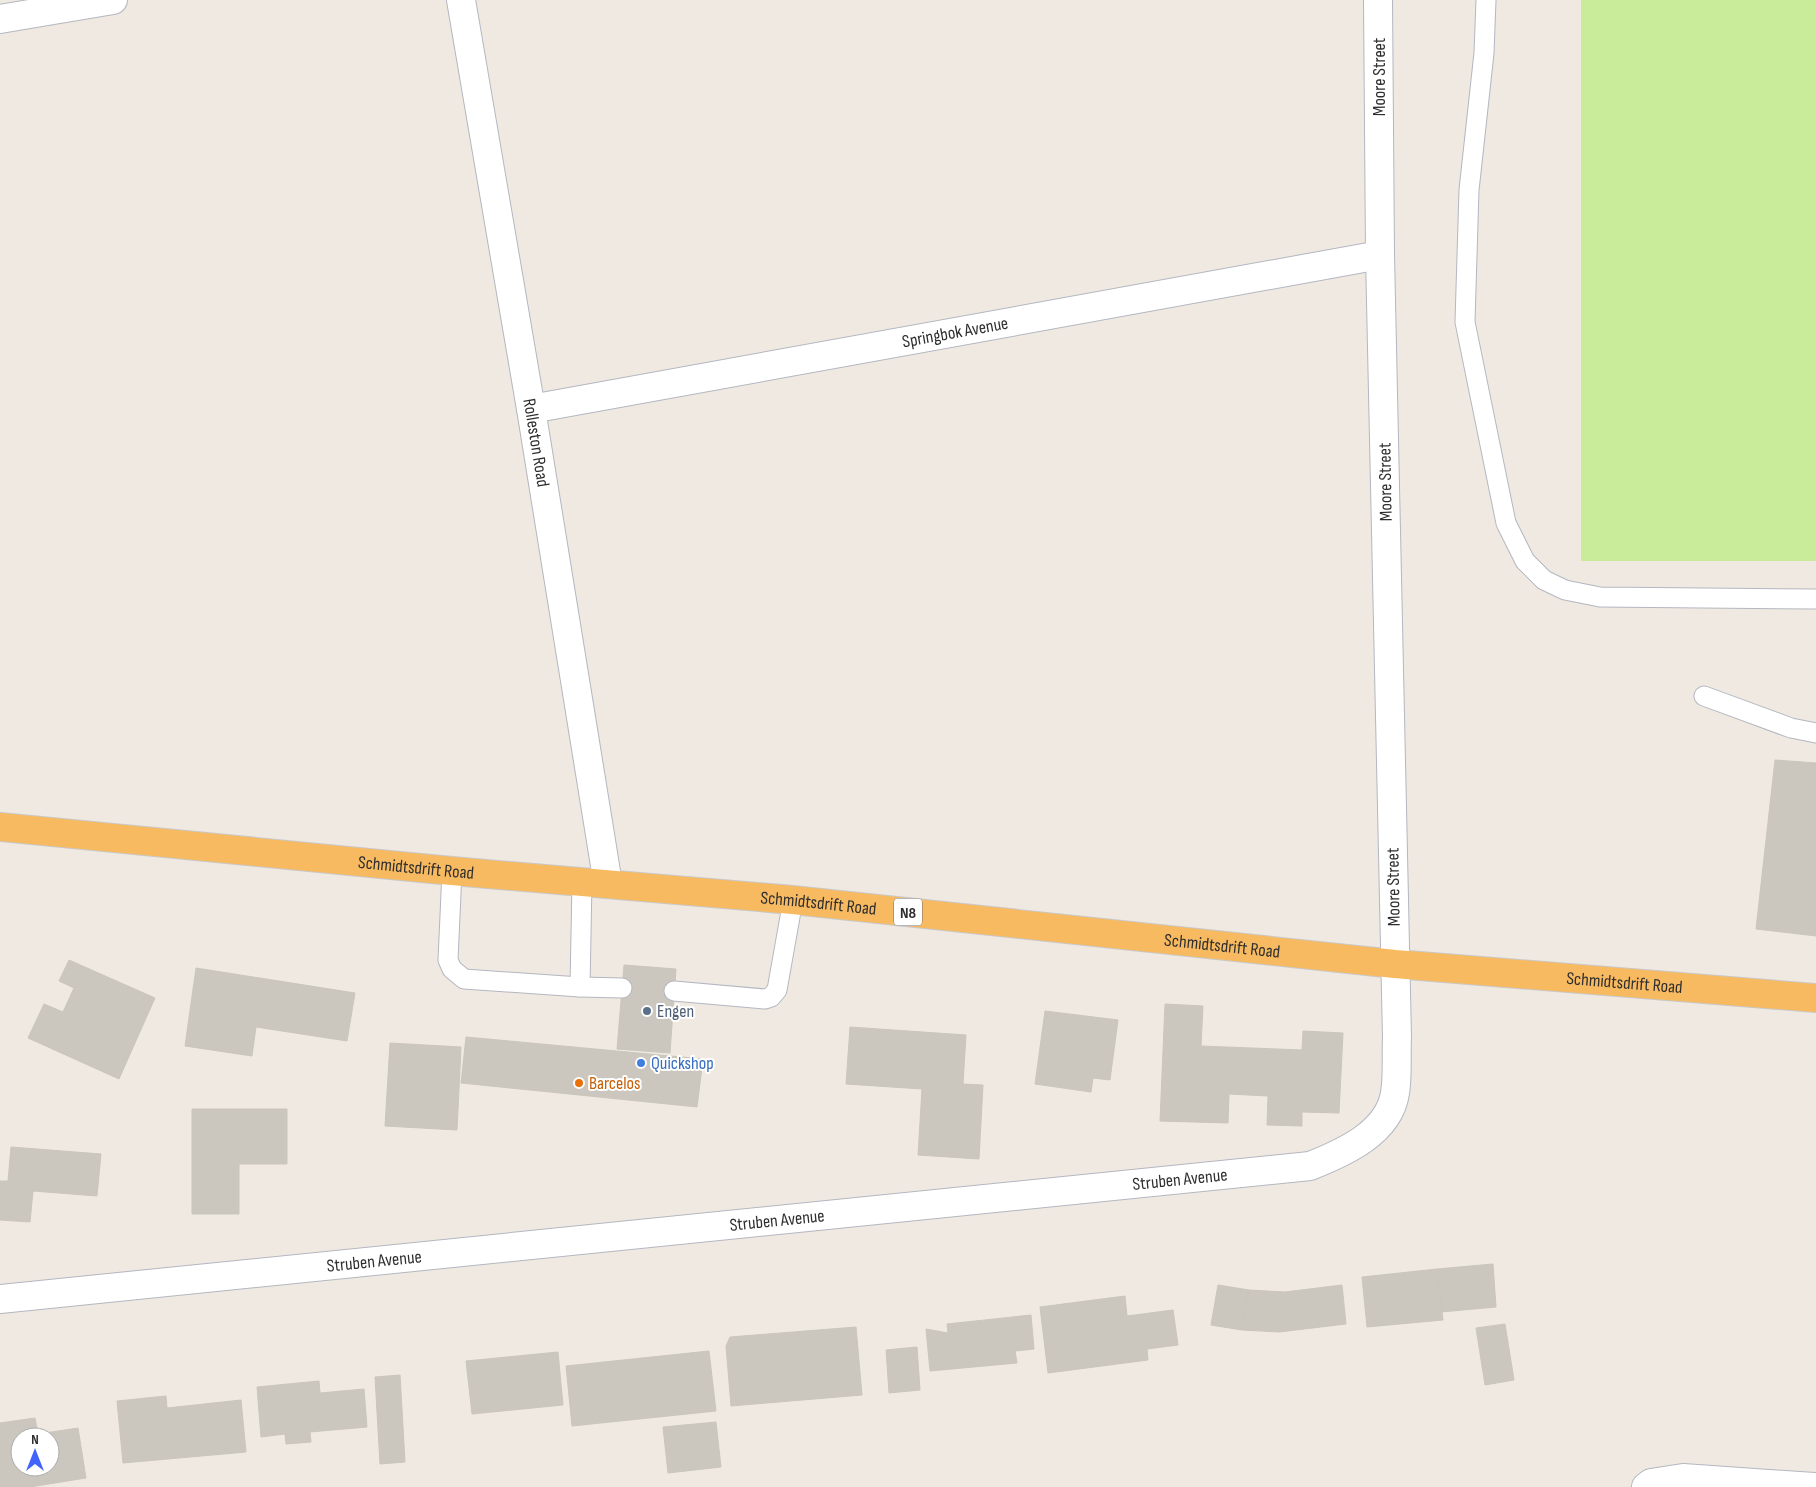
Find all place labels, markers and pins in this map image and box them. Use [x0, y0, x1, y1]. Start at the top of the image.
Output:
place label: Engen [657, 1001, 694, 1022]
marker: Engen [641, 1005, 653, 1017]
place label: Quickshop [651, 1053, 714, 1074]
marker: Quickshop [635, 1057, 647, 1069]
place label: Barcelos [589, 1073, 641, 1094]
marker: Barcelos [573, 1077, 585, 1089]

